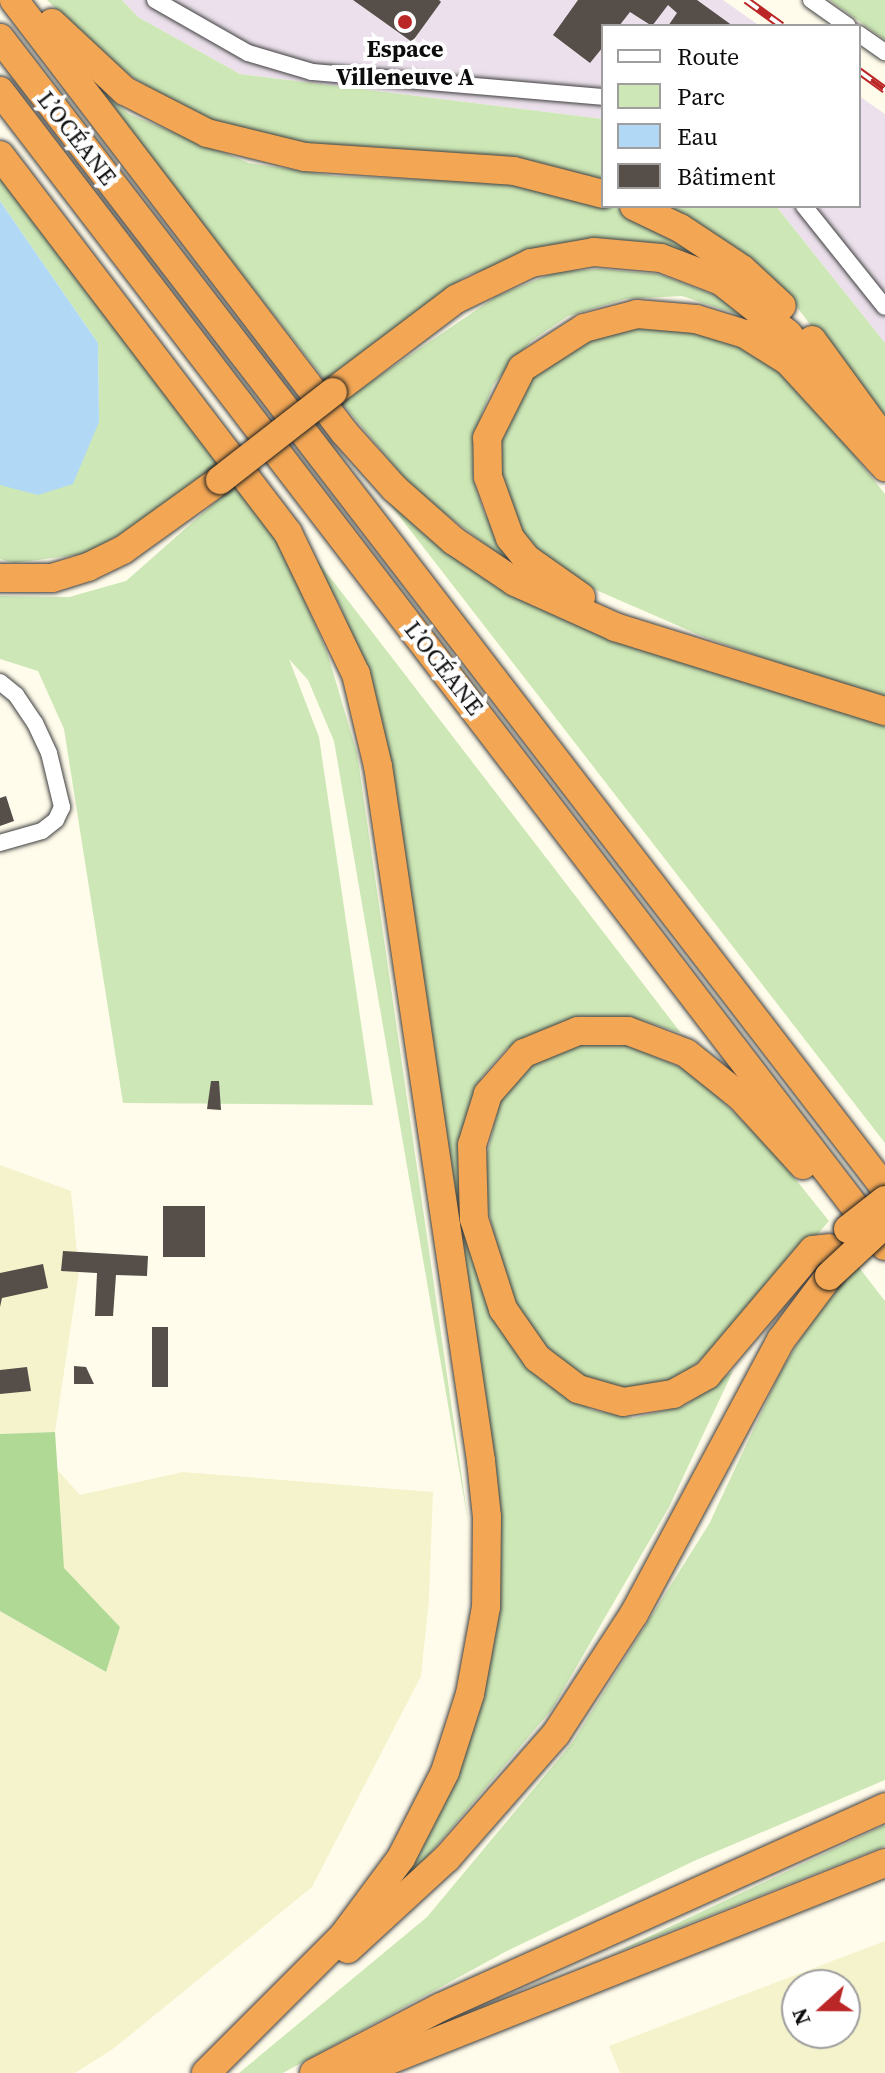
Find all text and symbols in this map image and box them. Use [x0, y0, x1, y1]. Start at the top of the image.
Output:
marker: Espace Villeneuve A [396, 13, 414, 31]
legend [601, 24, 861, 208]
place label: Espace Villeneuve A [336, 35, 474, 91]
text: Route [677, 40, 739, 73]
text: Parc [677, 80, 725, 113]
street label: L’OCÉANE [31, 85, 123, 191]
text: Eau [677, 120, 718, 153]
text: Bâtiment [677, 160, 775, 193]
street label: L’OCÉANE [398, 615, 490, 721]
north arrow [781, 1969, 861, 2049]
text: N [784, 2004, 817, 2030]

